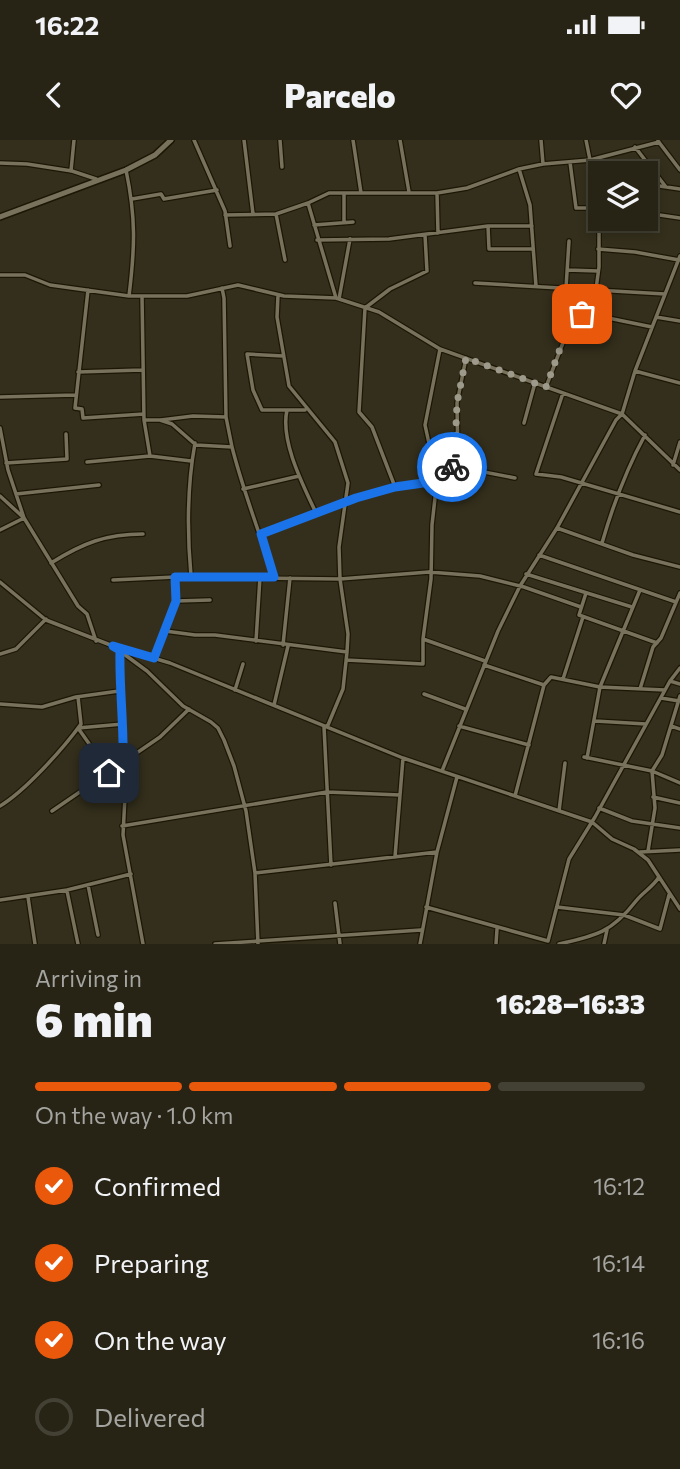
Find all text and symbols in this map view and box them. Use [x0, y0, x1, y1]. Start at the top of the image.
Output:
text: 16:22 [35, 9, 99, 40]
text: Parcelo [284, 75, 396, 115]
icon: back [35, 76, 73, 114]
icon: heart [607, 76, 645, 114]
map controls [588, 161, 658, 231]
button: layers [588, 161, 658, 231]
pin [552, 284, 612, 344]
icon: bag [563, 295, 601, 333]
courier [417, 432, 487, 502]
icon: bike [433, 448, 471, 486]
pin [79, 743, 139, 803]
icon: home [90, 754, 128, 792]
text: Arriving in [35, 964, 142, 992]
text: 16:28–16:33 [496, 988, 645, 1019]
text: 6 min [35, 990, 153, 1046]
text: On the way · 1.0 km [35, 1101, 233, 1129]
icon: check [35, 1167, 73, 1205]
text: Confirmed [94, 1170, 221, 1201]
text: 16:12 [593, 1172, 645, 1200]
icon: check [35, 1244, 73, 1282]
text: Preparing [94, 1247, 209, 1278]
text: 16:14 [592, 1249, 645, 1277]
icon: check [35, 1321, 73, 1359]
text: On the way [94, 1324, 227, 1355]
text: 16:16 [592, 1326, 645, 1354]
text: Delivered [94, 1401, 205, 1432]

